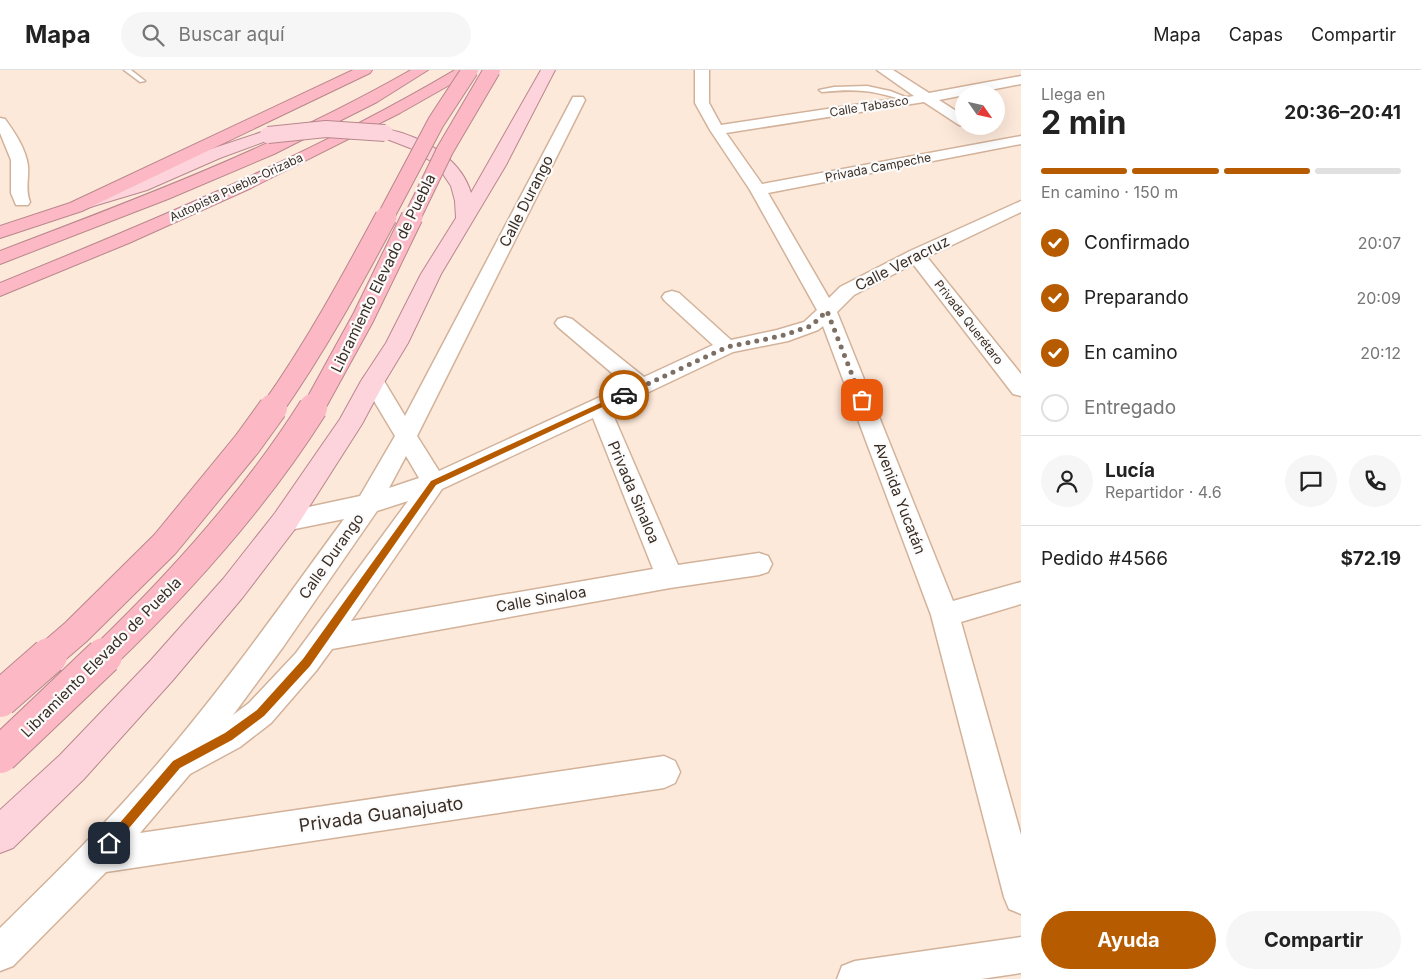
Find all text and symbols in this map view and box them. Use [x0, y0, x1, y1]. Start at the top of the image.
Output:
search box [121, 12, 471, 57]
text: Mapa [25, 20, 91, 49]
icon: search [139, 21, 167, 49]
text: Buscar aquí [179, 23, 285, 46]
text: Mapa [1153, 24, 1201, 45]
text: Capas [1229, 24, 1283, 45]
text: Compartir [1311, 24, 1396, 45]
text: Llega en [1041, 84, 1105, 104]
north arrow [955, 85, 1005, 135]
map controls [955, 85, 1005, 135]
street label: Calle Tabasco [828, 92, 910, 120]
text: 20:36–20:41 [1284, 101, 1401, 124]
text: 2 min [1041, 103, 1127, 142]
street label: Autopista Puebla-Orizaba [167, 149, 305, 225]
street label: Privada Campeche [824, 149, 932, 185]
street label: Calle Durango [495, 152, 557, 250]
street label: Libramiento Elevado de Puebla [327, 171, 439, 375]
text: En camino · 150 m [1041, 182, 1178, 202]
icon: check [1041, 229, 1069, 257]
street label: Calle Veracruz [852, 231, 952, 295]
text: Confirmado [1084, 231, 1190, 254]
text: 20:07 [1358, 233, 1401, 253]
street label: Privada Querétaro [931, 277, 1007, 367]
icon: check [1041, 284, 1069, 312]
text: Preparando [1084, 286, 1189, 309]
text: 20:09 [1357, 288, 1401, 308]
icon: check [1041, 339, 1069, 367]
text: En camino [1084, 341, 1178, 364]
text: 20:12 [1360, 343, 1401, 363]
courier [599, 370, 649, 420]
pin [841, 379, 883, 421]
icon: car [610, 381, 638, 409]
icon: bag [848, 386, 876, 414]
text: Entregado [1084, 396, 1176, 419]
street label: Privada Sinaloa [604, 438, 664, 546]
street label: Avenida Yucatán [870, 439, 930, 557]
button: person [1041, 455, 1093, 507]
button: chat [1285, 455, 1337, 507]
button: phone [1349, 455, 1401, 507]
text: Lucía [1105, 459, 1155, 482]
text: Repartidor · 4.6 [1105, 482, 1222, 502]
street label: Calle Durango [294, 509, 368, 603]
text: Pedido #4566 [1041, 547, 1168, 570]
text: $72.19 [1340, 547, 1401, 570]
street label: Libramiento Elevado de Puebla [17, 573, 185, 741]
street label: Calle Sinaloa [494, 582, 588, 616]
street label: Privada Guanajuato [297, 792, 465, 836]
pin [88, 822, 130, 864]
icon: home [95, 829, 123, 857]
button: Ayuda [1041, 911, 1216, 969]
button: Compartir [1226, 911, 1401, 969]

